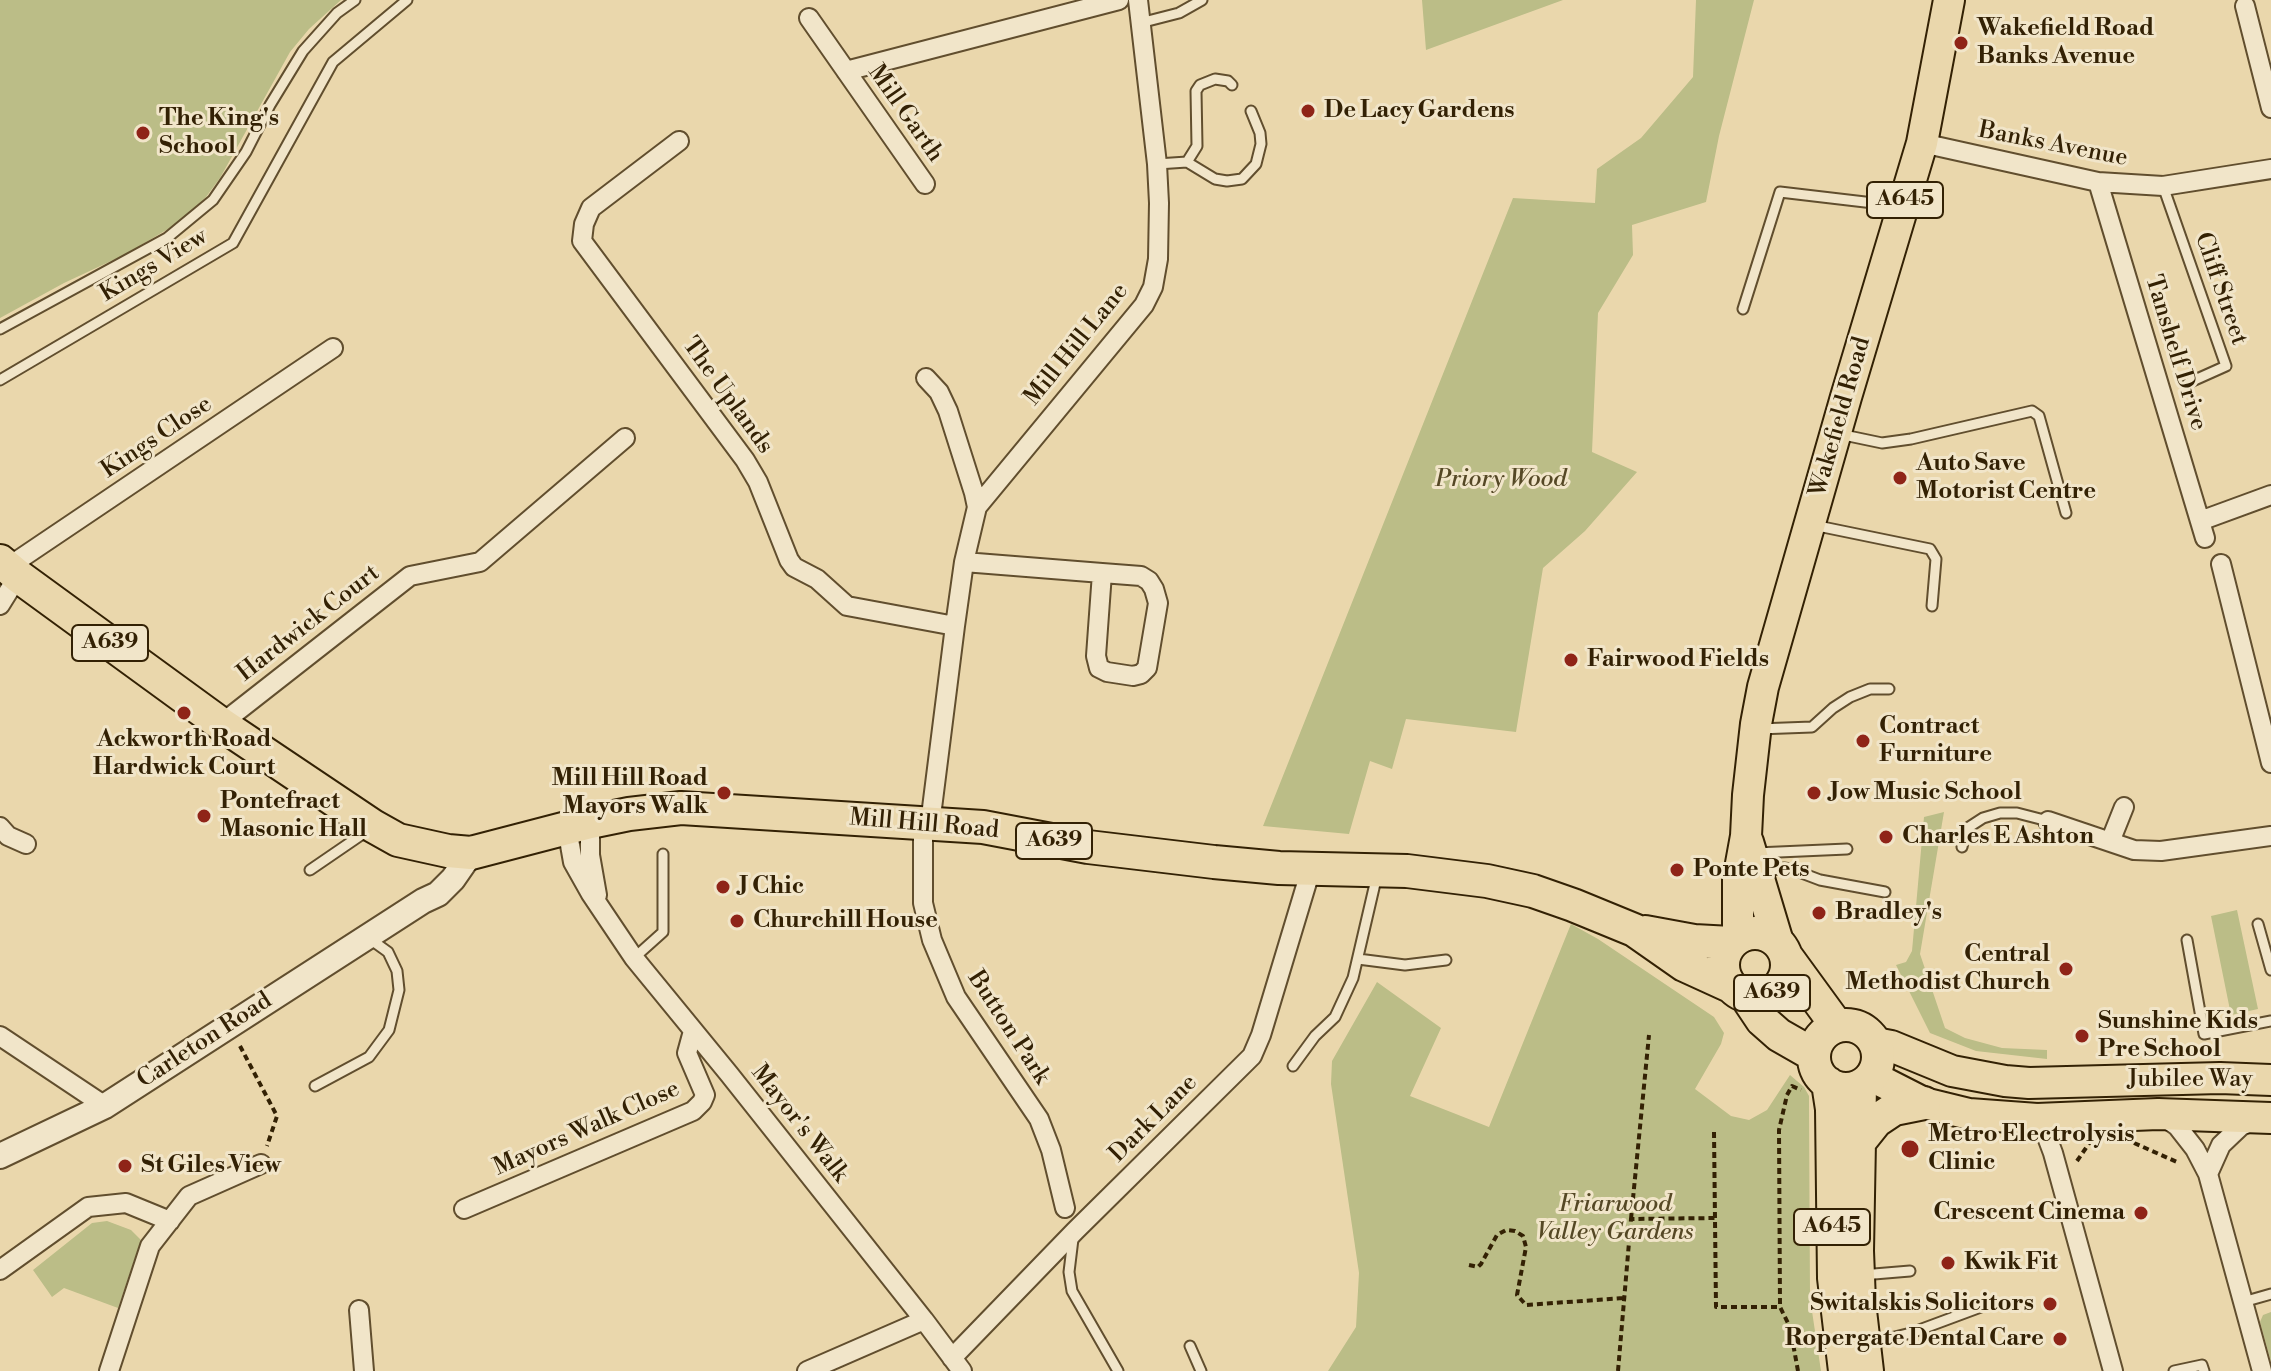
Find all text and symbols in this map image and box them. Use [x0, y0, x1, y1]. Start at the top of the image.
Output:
place label: Wakefield Road Banks Avenue [1977, 15, 2154, 71]
marker: Wakefield Road Banks Avenue [1952, 34, 1970, 52]
street label: Mill Garth [861, 60, 949, 168]
place label: De Lacy Gardens [1324, 97, 1515, 125]
marker: De Lacy Gardens [1299, 102, 1317, 120]
place label: The King's School [159, 105, 279, 161]
street label: Banks Avenue [1976, 116, 2130, 174]
marker: The King's School [134, 124, 152, 142]
road number: A645 [1867, 182, 1943, 218]
street label: Kings View [95, 223, 213, 309]
street label: Cliff Street [2187, 229, 2253, 349]
street label: Tanshelf Drive [2138, 272, 2212, 434]
street label: Mill Hill Lane [1019, 278, 1135, 412]
street label: The Uplands [675, 332, 779, 460]
street label: Wakefield Road [1804, 334, 1878, 500]
street label: Kings Close [96, 390, 218, 486]
place label: Auto Save Motorist Centre [1916, 450, 2096, 506]
park label: Priory Wood [1435, 466, 1567, 494]
marker: Auto Save Motorist Centre [1891, 469, 1909, 487]
street label: Hardwick Court [232, 560, 386, 688]
road number: A639 [72, 625, 148, 661]
place label: Fairwood Fields [1587, 646, 1769, 674]
marker: Fairwood Fields [1562, 651, 1580, 669]
marker: Ackworth Road Hardwick Court [175, 704, 193, 722]
place label: Contract Furniture [1879, 713, 1992, 769]
place label: Ackworth Road Hardwick Court [93, 726, 275, 782]
marker: Contract Furniture [1854, 732, 1872, 750]
place label: Mill Hill Road Mayors Walk [552, 765, 708, 821]
place label: Jow Music School [1830, 779, 2022, 807]
marker: Mill Hill Road Mayors Walk [715, 784, 733, 802]
marker: Jow Music School [1805, 784, 1823, 802]
place label: Pontefract Masonic Hall [220, 788, 367, 844]
street label: Mill Hill Road [848, 804, 1000, 846]
marker: Pontefract Masonic Hall [195, 807, 213, 825]
road number: A639 [1016, 823, 1092, 859]
place label: Charles E Ashton [1902, 823, 2094, 851]
marker: Charles E Ashton [1877, 828, 1895, 846]
place label: Ponte Pets [1693, 856, 1809, 884]
marker: Ponte Pets [1668, 861, 1686, 879]
place label: J Chic [739, 873, 804, 901]
marker: J Chic [714, 878, 732, 896]
place label: Bradley's [1835, 899, 1942, 927]
marker: Bradley's [1810, 904, 1828, 922]
place label: Churchill House [753, 907, 938, 935]
marker: Churchill House [728, 912, 746, 930]
place label: Central Methodist Church [1845, 941, 2050, 997]
marker: Central Methodist Church [2057, 960, 2075, 978]
street label: Button Park [961, 966, 1055, 1090]
road number: A639 [1734, 975, 1810, 1011]
street label: Carleton Road [132, 987, 278, 1095]
place label: Sunshine Kids Pre School [2098, 1008, 2258, 1064]
marker: Sunshine Kids Pre School [2073, 1027, 2091, 1045]
street label: Mayor's Walk [744, 1060, 854, 1188]
street label: Jubilee Way [2127, 1066, 2253, 1094]
street label: Dark Lane [1104, 1069, 1204, 1169]
street label: Mayors Walk Close [490, 1075, 684, 1183]
place label: Metro Electrolysis Clinic [1928, 1121, 2134, 1177]
marker: Metro Electrolysis Clinic [1899, 1138, 1921, 1160]
place label: St Giles View [141, 1152, 281, 1180]
marker: St Giles View [116, 1157, 134, 1175]
park label: Friarwood Valley Gardens [1536, 1191, 1694, 1247]
place label: Crescent Cinema [1933, 1199, 2125, 1227]
marker: Crescent Cinema [2132, 1204, 2150, 1222]
road number: A645 [1794, 1209, 1870, 1245]
place label: Kwik Fit [1964, 1249, 2058, 1277]
marker: Kwik Fit [1939, 1254, 1957, 1272]
place label: Switalskis Solicitors [1810, 1290, 2034, 1318]
marker: Switalskis Solicitors [2041, 1295, 2059, 1313]
place label: Ropergate Dental Care [1785, 1325, 2044, 1353]
marker: Ropergate Dental Care [2051, 1330, 2069, 1348]

